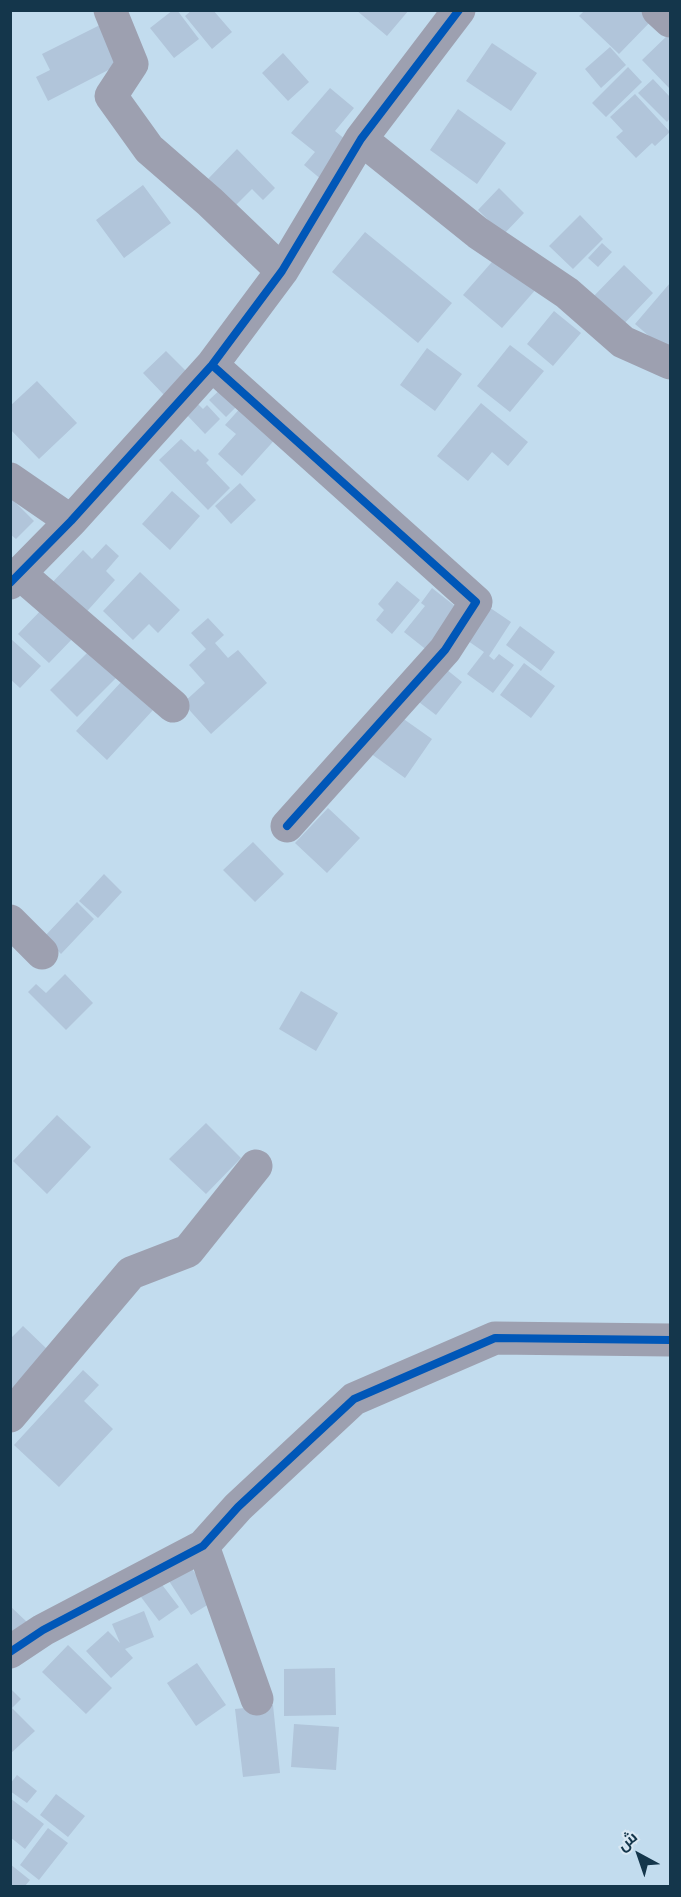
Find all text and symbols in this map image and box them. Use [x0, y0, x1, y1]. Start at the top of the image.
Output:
north arrow [609, 1825, 669, 1885]
text: ش [613, 1827, 641, 1855]

